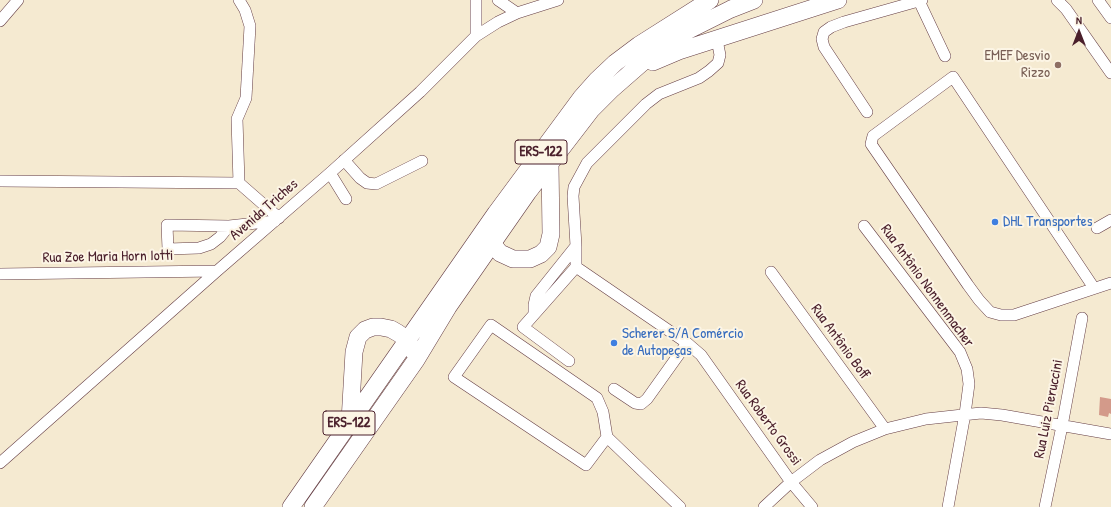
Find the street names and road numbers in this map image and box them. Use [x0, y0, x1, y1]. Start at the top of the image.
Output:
road number: ERS-122 [515, 140, 567, 164]
street label: Avenida Triches [226, 175, 302, 245]
street label: Rua Antônio Nonnenmacher [876, 221, 978, 351]
street label: Rua Zoe Maria Horn Iotti [42, 247, 174, 267]
street label: Rua Antônio Boff [807, 301, 873, 383]
street label: Rua Luiz Pieruccini [1031, 358, 1067, 460]
street label: Rua Roberto Grossi [731, 377, 805, 469]
road number: ERS-122 [323, 411, 375, 435]

